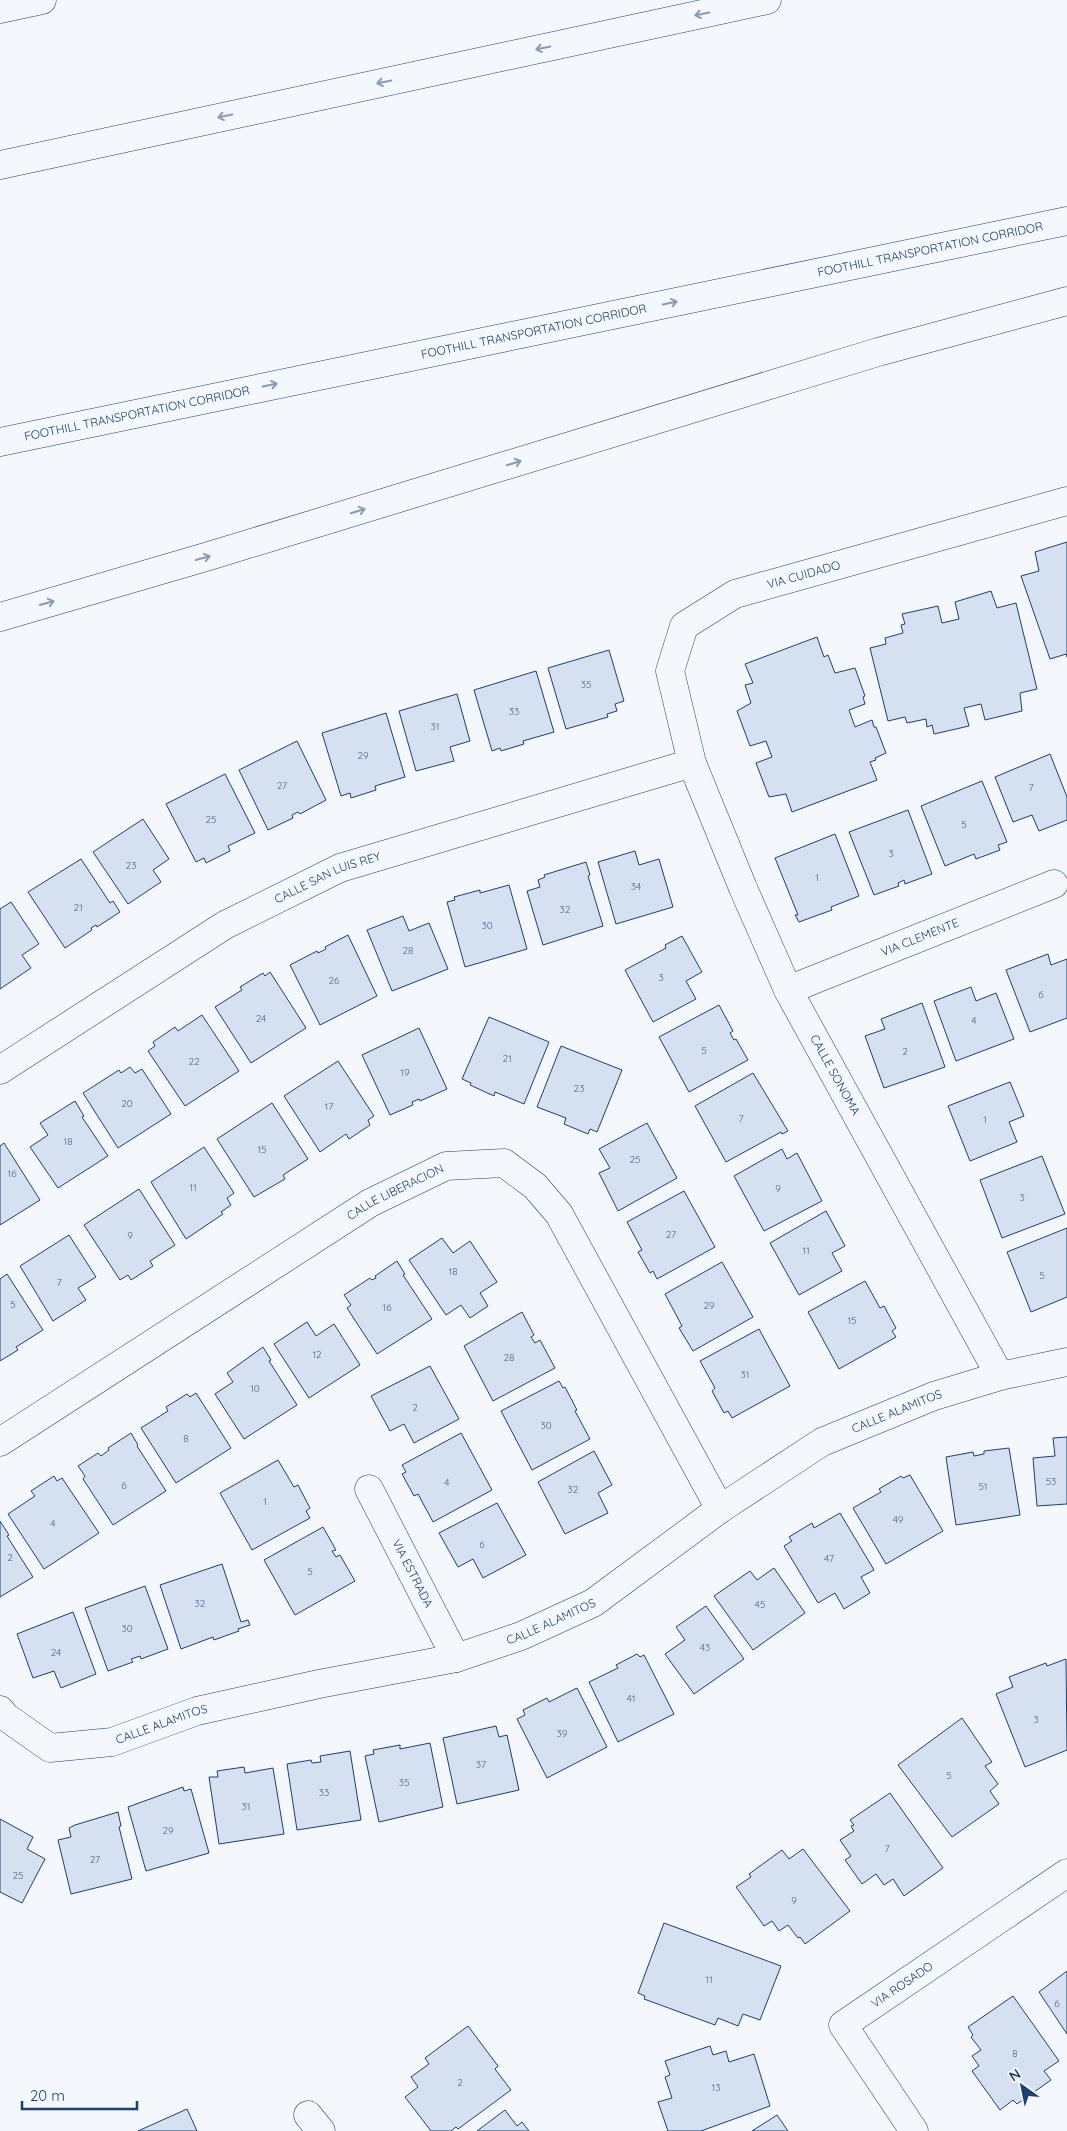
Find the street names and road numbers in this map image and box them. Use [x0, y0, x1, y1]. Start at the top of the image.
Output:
street label: FOOTHILL TRANSPORTATION CORRIDOR [816, 218, 1044, 279]
street label: FOOTHILL TRANSPORTATION CORRIDOR [419, 300, 648, 362]
street label: FOOTHILL TRANSPORTATION CORRIDOR [23, 382, 251, 444]
street label: VIA CUIDADO [765, 557, 842, 592]
street label: CALLE SAN LUIS REY [272, 848, 383, 906]
street label: VIA CLEMENTE [879, 915, 961, 959]
street label: CALLE SONOMA [807, 1032, 864, 1118]
street label: CALLE LIBERACION [344, 1160, 446, 1223]
street label: CALLE ALAMITOS [849, 1386, 944, 1436]
street label: VIA ESTRADA [389, 1536, 437, 1610]
street label: CALLE ALAMITOS [504, 1595, 598, 1647]
street label: CALLE ALAMITOS [113, 1701, 209, 1747]
street label: VIA ROSADO [868, 1958, 936, 2011]

